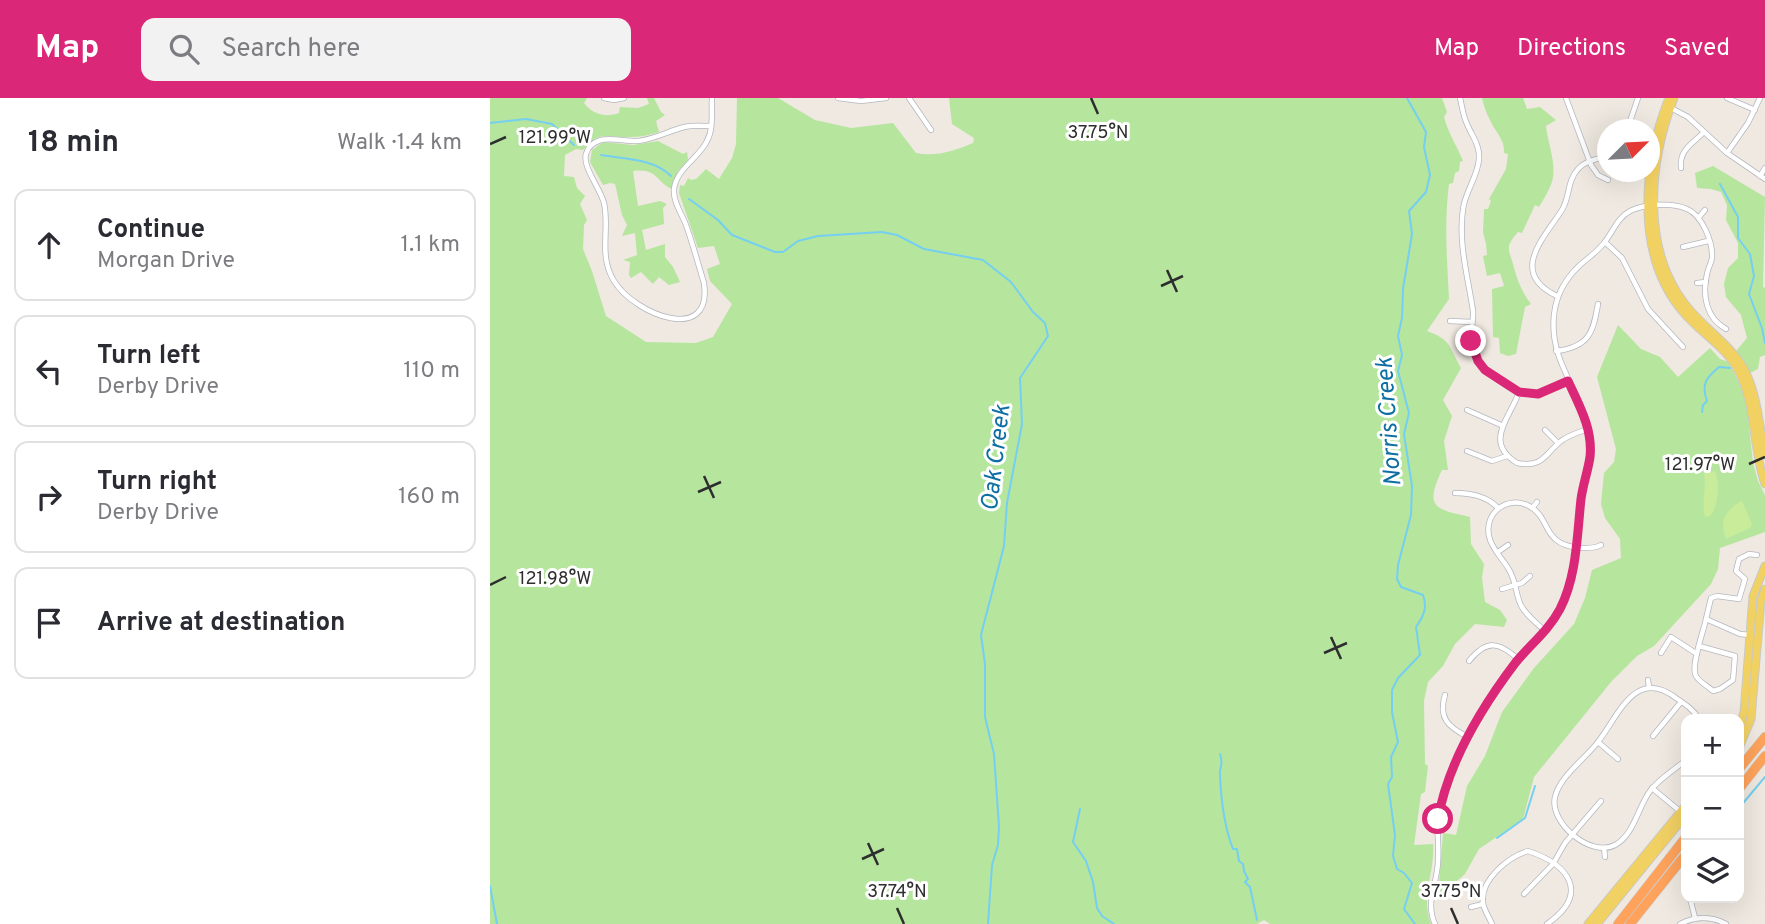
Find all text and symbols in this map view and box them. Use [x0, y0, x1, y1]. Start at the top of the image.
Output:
search box [141, 18, 631, 81]
text: Map [35, 28, 99, 70]
icon: search [165, 30, 203, 68]
text: Search here [221, 33, 360, 66]
text: Map [1434, 34, 1479, 64]
text: Directions [1517, 34, 1626, 64]
text: Saved [1664, 34, 1730, 64]
north arrow [1597, 119, 1660, 182]
text: 37.75°N [1067, 122, 1129, 145]
text: 18 min [28, 125, 119, 162]
text: 121.99°W [519, 127, 591, 150]
text: Walk · 1.4 km [337, 129, 462, 158]
text: Continue [97, 214, 205, 247]
icon: ahead [30, 226, 68, 264]
text: 1.1 km [401, 231, 460, 260]
text: Morgan Drive [97, 247, 235, 276]
route end [1455, 325, 1486, 356]
text: Turn left [97, 340, 201, 373]
icon: left [30, 352, 68, 390]
water label: Norris Creek [1370, 356, 1409, 488]
text: 110 m [403, 357, 460, 386]
text: Derby Drive [97, 373, 219, 402]
water label: Oak Creek [976, 402, 1018, 513]
text: 121.97°W [1665, 454, 1735, 477]
text: Turn right [97, 466, 217, 499]
icon: right [30, 478, 68, 516]
text: 160 m [398, 483, 460, 512]
text: Derby Drive [97, 499, 219, 528]
text: 121.98°W [519, 568, 591, 591]
icon: arrive [30, 604, 68, 642]
text: Arrive at destination [97, 607, 345, 640]
map controls [1681, 714, 1744, 903]
button: + [1681, 714, 1744, 777]
button: − [1681, 777, 1744, 840]
route start [1422, 803, 1453, 834]
button: layers [1681, 840, 1744, 903]
text: 37.74°N [867, 881, 927, 904]
text: 37.75°N [1420, 881, 1482, 904]

